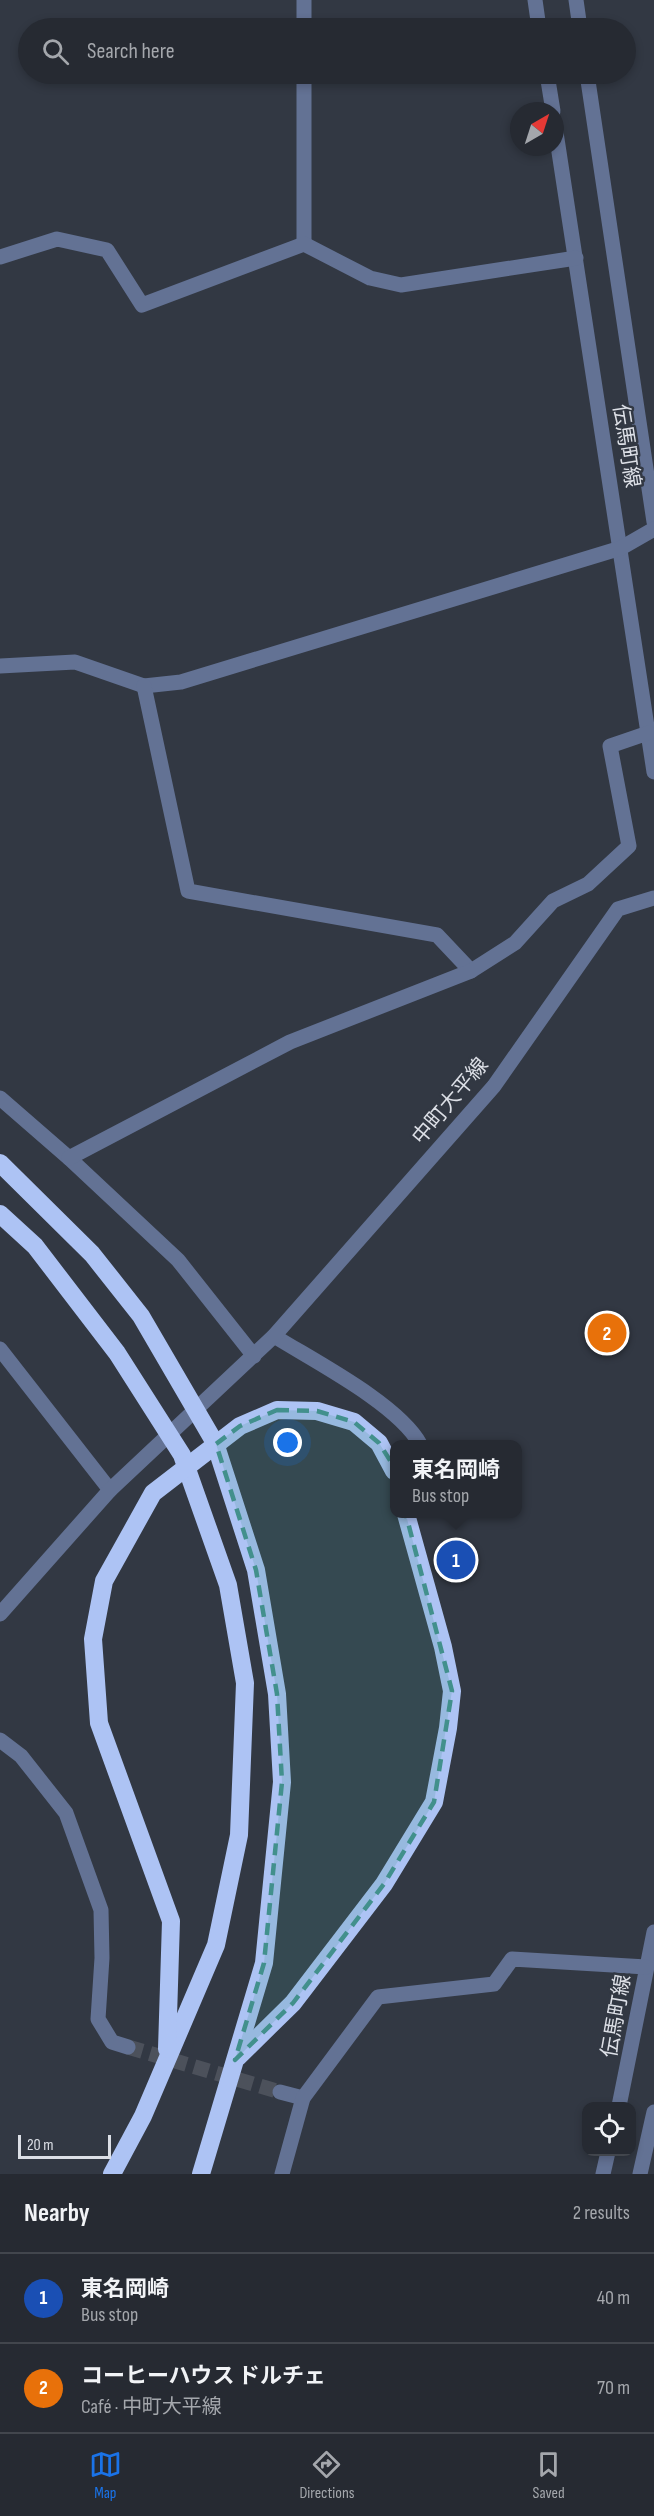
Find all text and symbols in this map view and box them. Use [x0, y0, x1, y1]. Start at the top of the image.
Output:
search box [18, 18, 636, 84]
icon: search [39, 35, 72, 68]
text: Search here [87, 38, 174, 65]
north arrow [510, 102, 564, 156]
street label: 伝馬町線 [608, 403, 645, 490]
street label: 中町大平線 [407, 1053, 494, 1150]
pin: 2 [588, 1310, 626, 1356]
your location [273, 1428, 302, 1457]
popup [390, 1440, 522, 1518]
text: 東名岡崎 [412, 1457, 500, 1484]
text: Bus stop [412, 1484, 469, 1508]
pin: 1 [436, 1538, 476, 1582]
street label: 伝馬町線 [597, 1973, 636, 2060]
map controls [582, 2102, 636, 2156]
button: locate [582, 2102, 636, 2156]
scale bar [18, 2132, 111, 2160]
text: 20 m [27, 2136, 54, 2155]
text: Nearby [24, 2198, 90, 2229]
text: 2 results [573, 2201, 630, 2225]
text: 東名岡崎 [81, 2276, 169, 2303]
text: 1 [40, 2286, 47, 2310]
text: 40 m [597, 2286, 630, 2310]
text: Bus stop [81, 2303, 138, 2327]
text: コーヒーハウス ドルチェ [81, 2363, 326, 2390]
text: 2 [39, 2376, 48, 2400]
text: 70 m [597, 2376, 630, 2400]
text: Café · 中町大平線 [81, 2395, 222, 2419]
tab: Map [89, 2448, 122, 2503]
tab: Directions [299, 2448, 355, 2503]
tab: Saved [532, 2448, 565, 2503]

